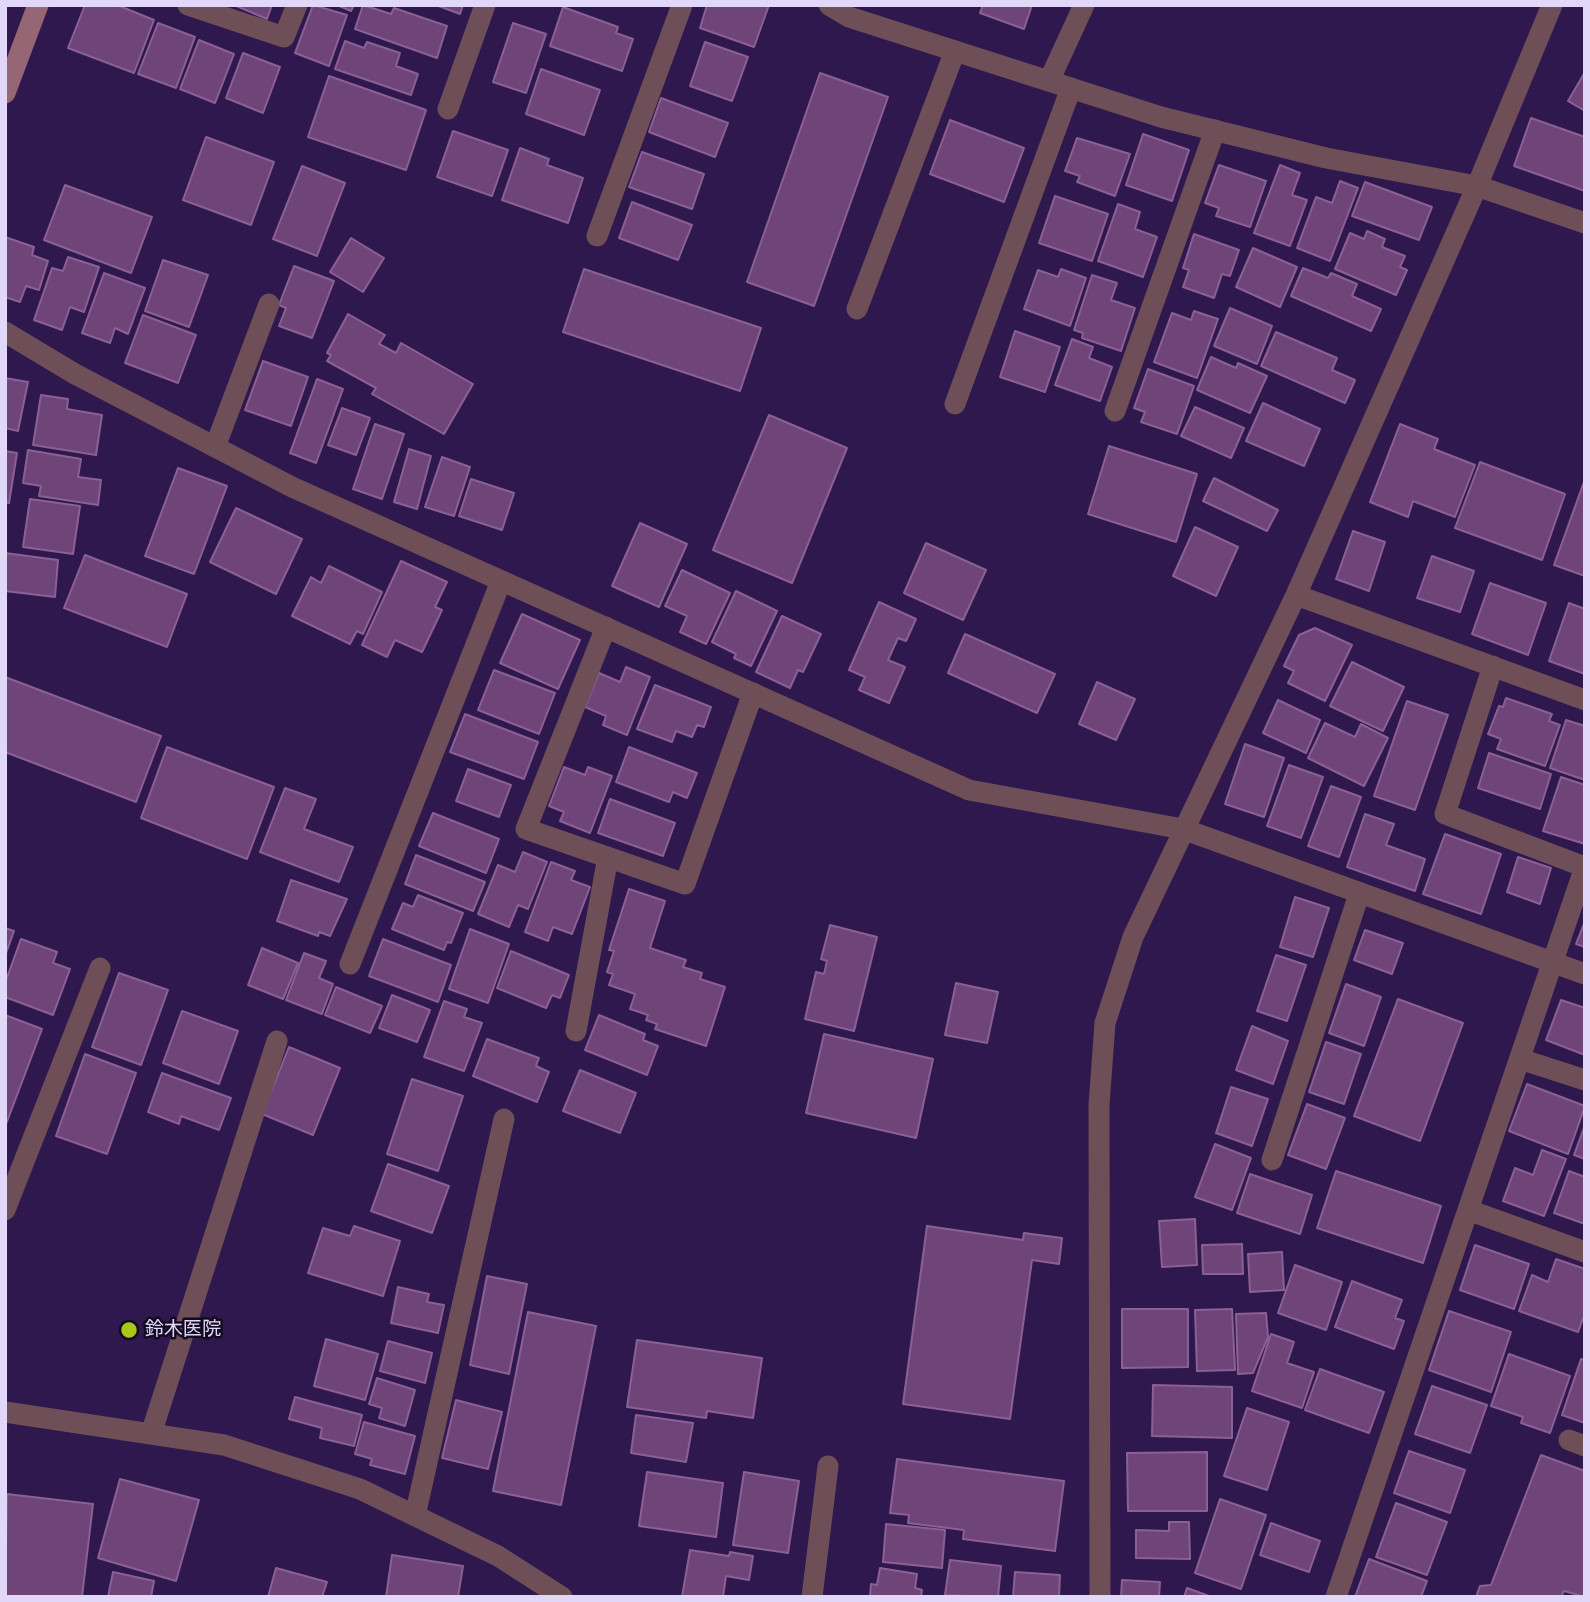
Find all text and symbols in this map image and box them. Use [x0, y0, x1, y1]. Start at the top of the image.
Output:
place label: 鈴木医院 [145, 1319, 221, 1341]
marker: 鈴木医院 [119, 1320, 139, 1340]

